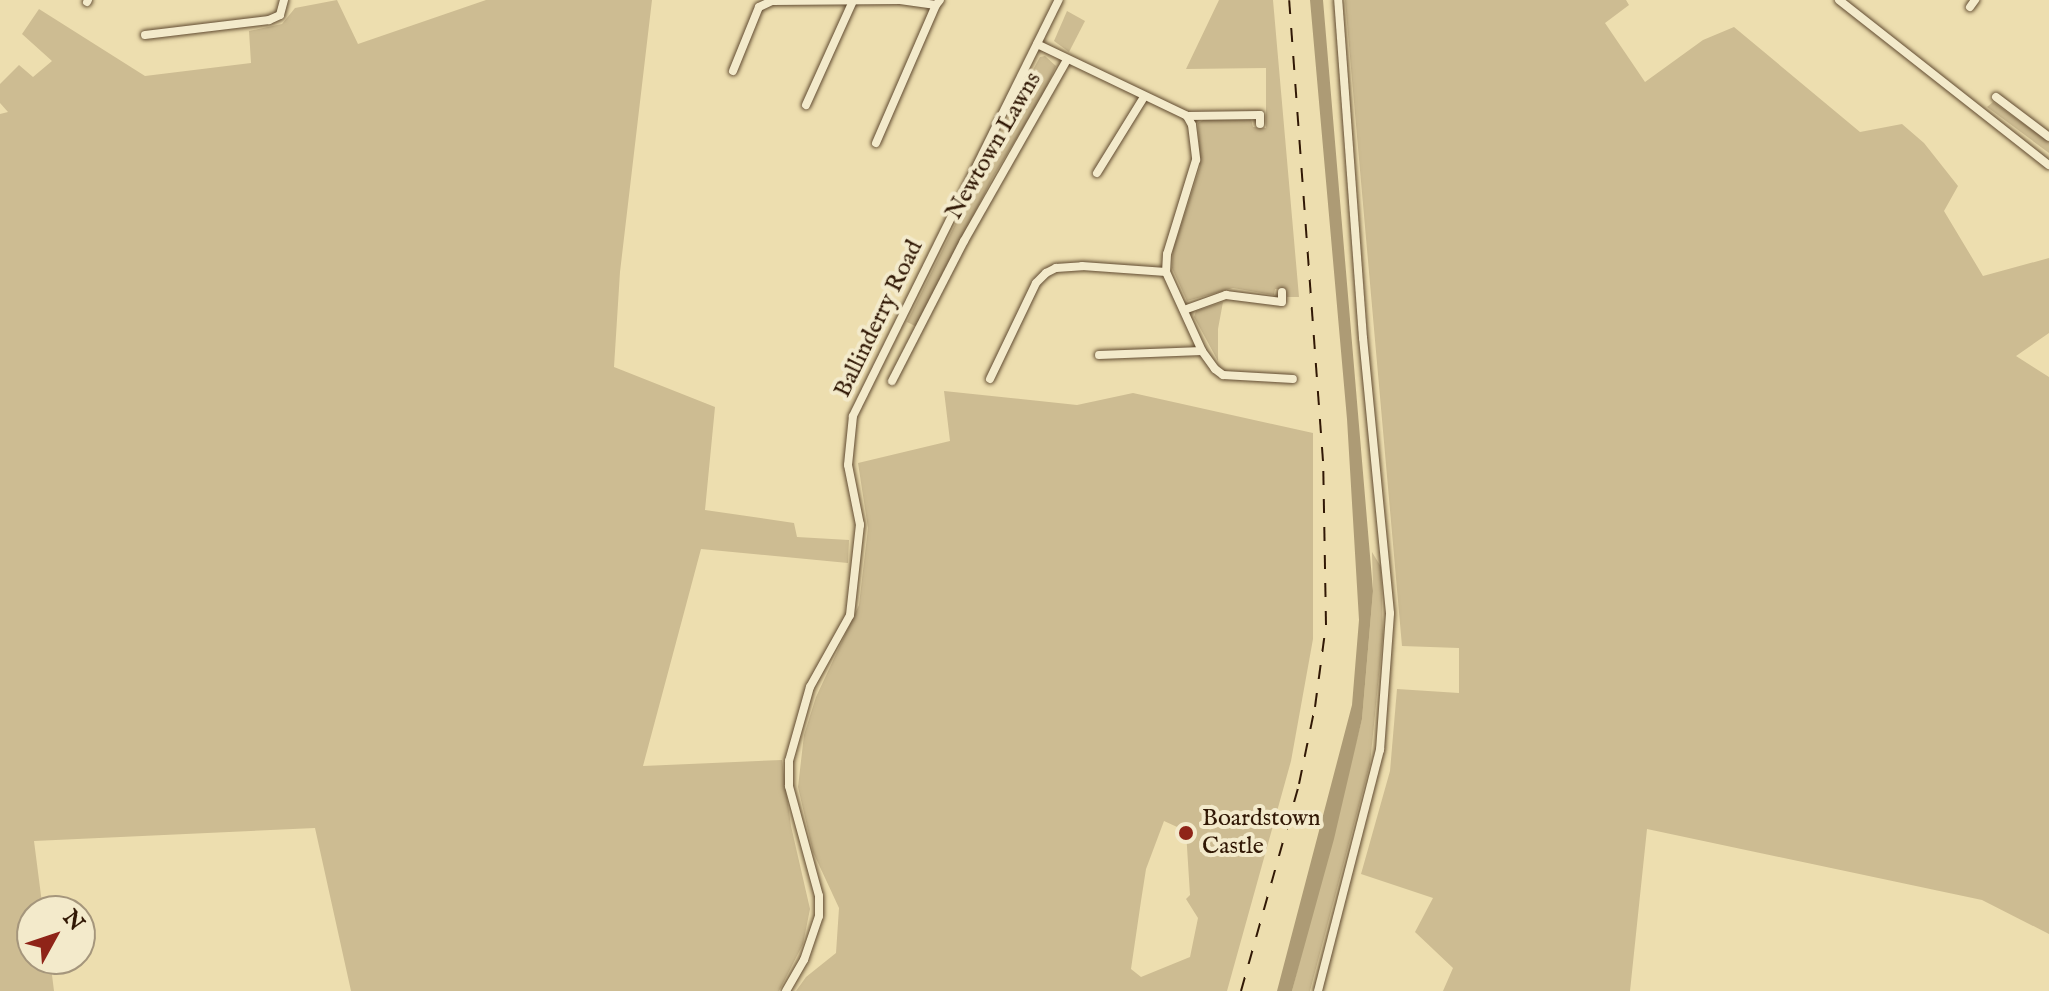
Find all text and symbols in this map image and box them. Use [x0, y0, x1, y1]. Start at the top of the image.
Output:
street label: Newtown Lawns [940, 67, 1048, 225]
street label: Ballinderry Road [829, 236, 929, 402]
place label: Boardstown Castle [1202, 805, 1321, 861]
marker: Boardstown Castle [1177, 824, 1195, 842]
north arrow [16, 895, 96, 975]
text: N [56, 905, 90, 937]

